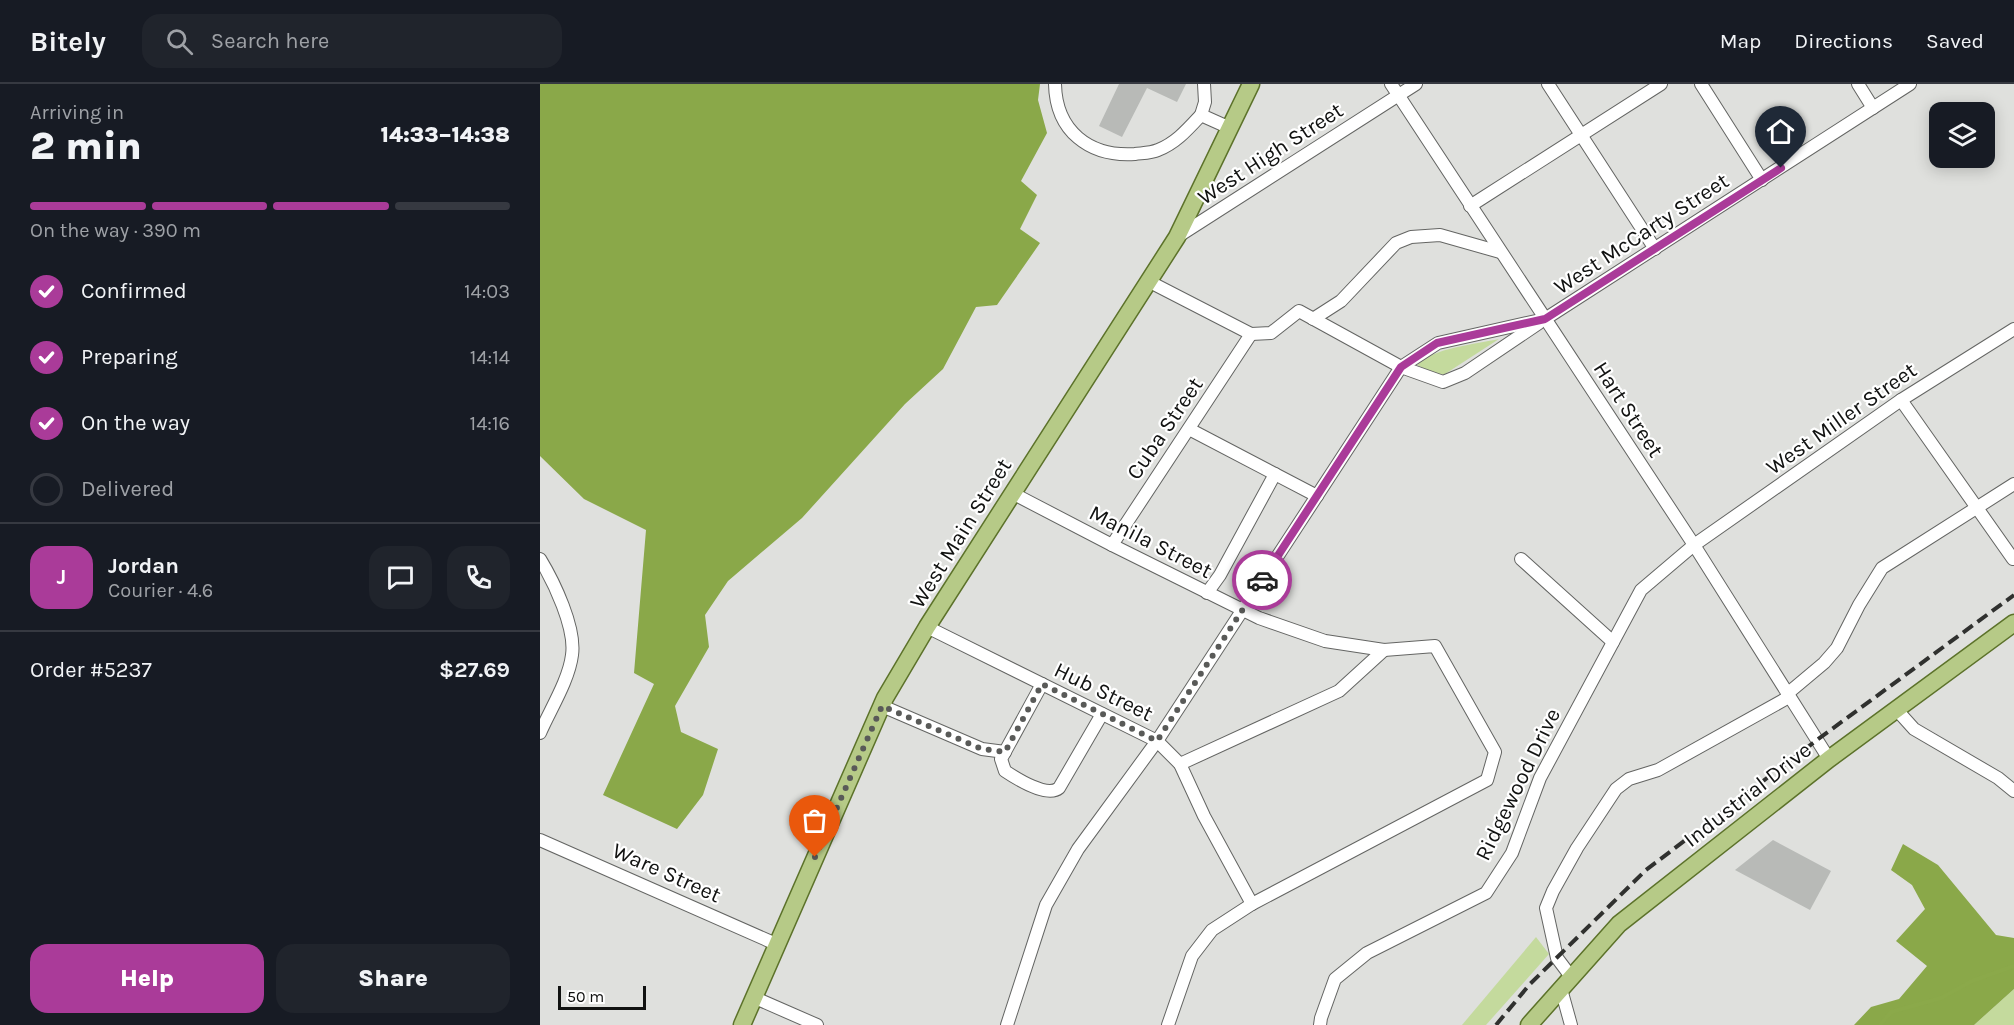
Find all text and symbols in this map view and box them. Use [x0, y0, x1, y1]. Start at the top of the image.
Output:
search box [142, 14, 562, 68]
text: Bitely [30, 25, 106, 58]
icon: search [163, 25, 196, 58]
text: Search here [211, 28, 329, 54]
text: Map [1720, 29, 1761, 53]
text: Directions [1794, 29, 1893, 53]
text: Saved [1926, 29, 1984, 53]
street label: West High Street [1193, 97, 1348, 210]
text: Arriving in [30, 101, 124, 124]
map controls [1929, 102, 1995, 168]
button: layers [1929, 102, 1995, 168]
pin [1755, 106, 1806, 168]
icon: home [1764, 115, 1797, 148]
text: 14:33–14:38 [381, 122, 510, 148]
text: 2 min [30, 123, 142, 169]
street label: West McCarty Street [1549, 168, 1734, 300]
text: On the way · 390 m [30, 219, 201, 242]
icon: check [30, 275, 63, 308]
text: Confirmed [81, 278, 187, 304]
text: 14:03 [464, 280, 510, 303]
icon: check [30, 341, 63, 374]
text: Preparing [81, 344, 178, 370]
text: 14:14 [470, 346, 510, 369]
street label: Hart Street [1588, 357, 1669, 462]
street label: West Miller Street [1761, 357, 1922, 480]
street label: Cuba Street [1121, 373, 1208, 485]
icon: check [30, 407, 63, 440]
text: On the way [81, 410, 190, 436]
text: 14:16 [470, 412, 510, 435]
street label: West Main Street [904, 454, 1017, 613]
text: Delivered [81, 476, 174, 502]
street label: Manila Street [1085, 500, 1216, 584]
button: chat [369, 546, 432, 609]
button: phone [447, 546, 510, 609]
courier [1232, 550, 1292, 610]
text: Jordan [108, 553, 179, 579]
text: J [57, 564, 66, 590]
icon: car [1246, 564, 1279, 597]
text: Courier · 4.6 [108, 579, 213, 602]
text: Order #5237 [30, 657, 152, 683]
text: $27.69 [439, 657, 510, 683]
street label: Hub Street [1050, 657, 1157, 727]
street label: Ridgewood Drive [1470, 704, 1566, 865]
street label: Industrial Drive [1679, 737, 1817, 853]
pin [789, 795, 840, 857]
icon: bag [798, 804, 831, 837]
street label: Ware Street [608, 837, 725, 908]
button: Help [30, 944, 264, 1013]
button: Share [276, 944, 510, 1013]
scale bar [558, 983, 646, 1010]
text: 50 m [567, 987, 604, 1006]

